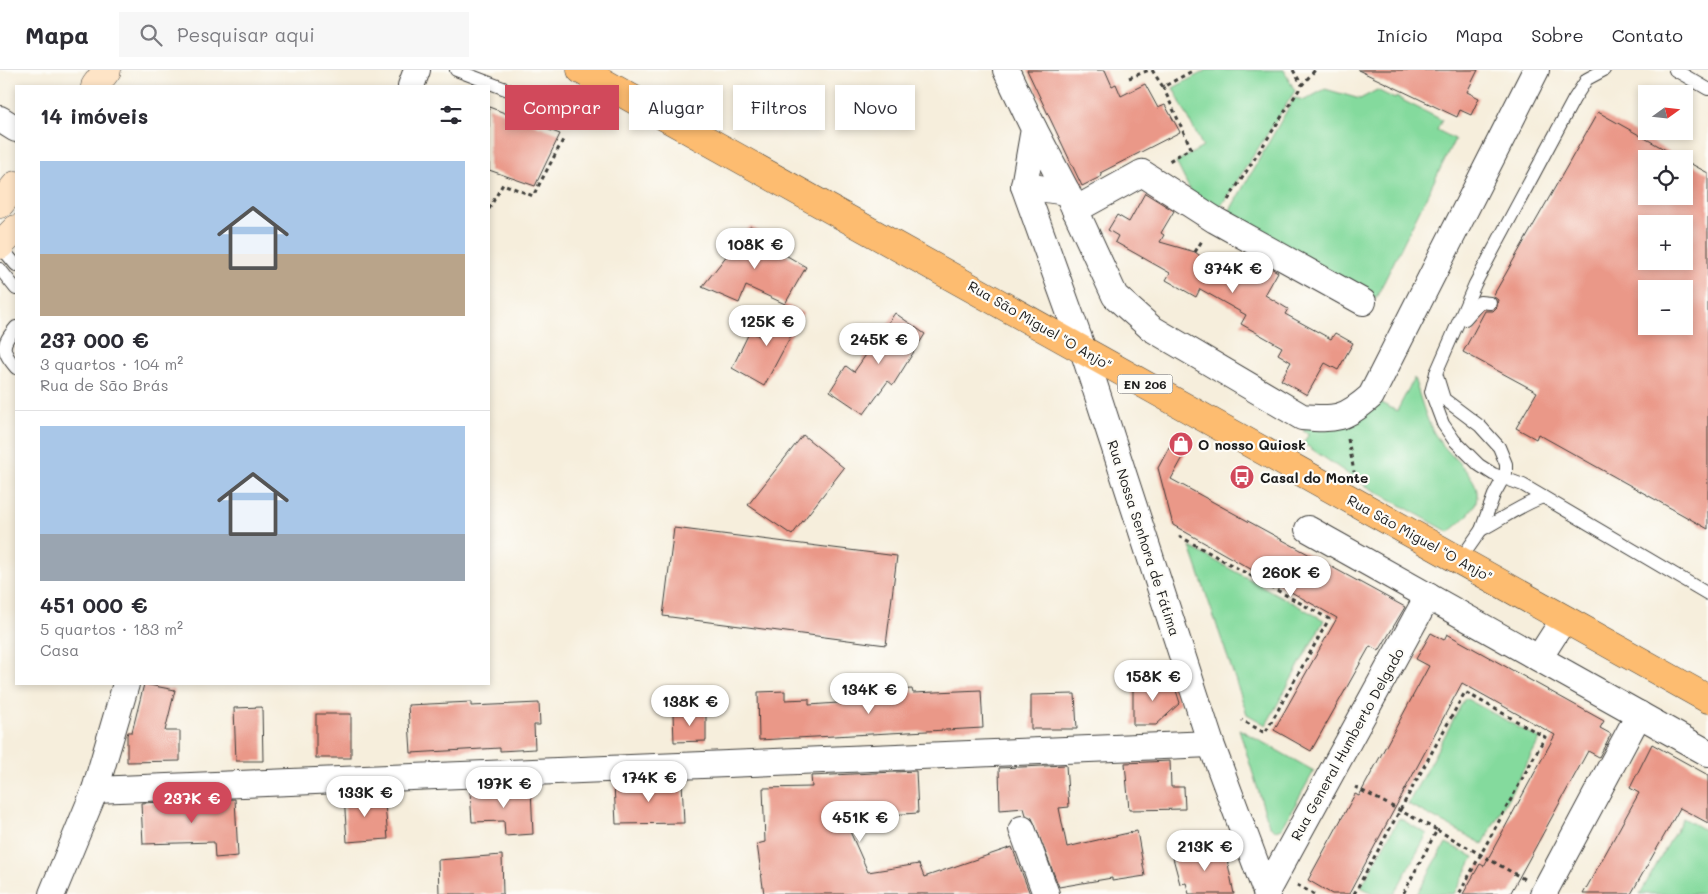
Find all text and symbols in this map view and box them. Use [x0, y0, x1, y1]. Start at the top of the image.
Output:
search box [119, 12, 469, 57]
text: Mapa [25, 19, 89, 50]
icon: search [137, 21, 165, 49]
text: Pesquisar aqui [177, 22, 315, 47]
text: Início [1377, 23, 1427, 47]
text: Mapa [1455, 23, 1503, 47]
text: Sobre [1531, 23, 1584, 47]
text: Contato [1612, 23, 1683, 47]
chip: Comprar [505, 85, 619, 130]
chip: Alugar [629, 85, 723, 130]
chip: Filtros [733, 85, 825, 130]
chip: Novo [835, 85, 915, 130]
north arrow [1638, 85, 1692, 140]
map controls [1638, 85, 1693, 335]
icon: filters [437, 101, 465, 129]
text: 14 imóveis [40, 102, 148, 129]
button: locate [1638, 150, 1693, 205]
icon: home [208, 193, 298, 283]
button: + [1638, 215, 1693, 270]
pin: 108K € [714, 228, 796, 270]
text: 108K € [727, 233, 783, 254]
pin: 374K € [1192, 252, 1274, 294]
text: 374K € [1204, 257, 1262, 278]
street label: Rua São Miguel "O Anjo" [965, 276, 1115, 374]
button: − [1638, 280, 1693, 335]
pin: 125K € [726, 304, 808, 347]
text: 125K € [740, 310, 794, 331]
pin: 245K € [838, 322, 920, 365]
text: 237 000 € [40, 326, 149, 353]
text: 245K € [850, 328, 908, 349]
text: 3 quartos · 104 m² [40, 353, 183, 374]
text: Rua de São Brás [40, 374, 169, 395]
road number: EN 206 [1118, 374, 1172, 394]
shop icon: O nosso Quiosk [1168, 431, 1194, 457]
place label: O nosso Quiosk [1198, 435, 1306, 454]
street label: Rua Nossa Senhora de Fátima [1103, 438, 1185, 638]
icon: home [208, 459, 298, 549]
bus stop icon: Casal do Monte [1229, 464, 1255, 490]
place label: Casal do Monte [1260, 468, 1368, 487]
street label: Rua São Miguel "O Anjo" [1344, 490, 1496, 586]
pin: 260K € [1250, 556, 1332, 598]
text: 260K € [1262, 561, 1320, 582]
text: 451 000 € [40, 591, 148, 618]
text: 5 quartos · 183 m² [40, 618, 183, 639]
text: Casa [40, 639, 79, 660]
street label: Rua General Humberto Delgado [1286, 644, 1408, 844]
pin: 158K € [1112, 660, 1194, 702]
text: 158K € [1125, 665, 1181, 686]
pin: 134K € [828, 672, 910, 715]
text: 134K € [841, 678, 897, 699]
pin: 138K € [649, 684, 731, 727]
text: 138K € [662, 690, 718, 711]
pin: 174K € [608, 760, 690, 803]
pin: 197K € [463, 766, 545, 809]
text: 174K € [621, 766, 677, 787]
text: 197K € [477, 772, 531, 793]
pin: 133K € [324, 776, 406, 818]
text: 133K € [337, 781, 393, 802]
pin: 237K € [151, 782, 233, 824]
text: 237K € [164, 787, 220, 808]
pin: 451K € [819, 800, 901, 843]
text: 451K € [832, 806, 888, 827]
pin: 213K € [1164, 830, 1246, 872]
text: 213K € [1178, 835, 1232, 856]

